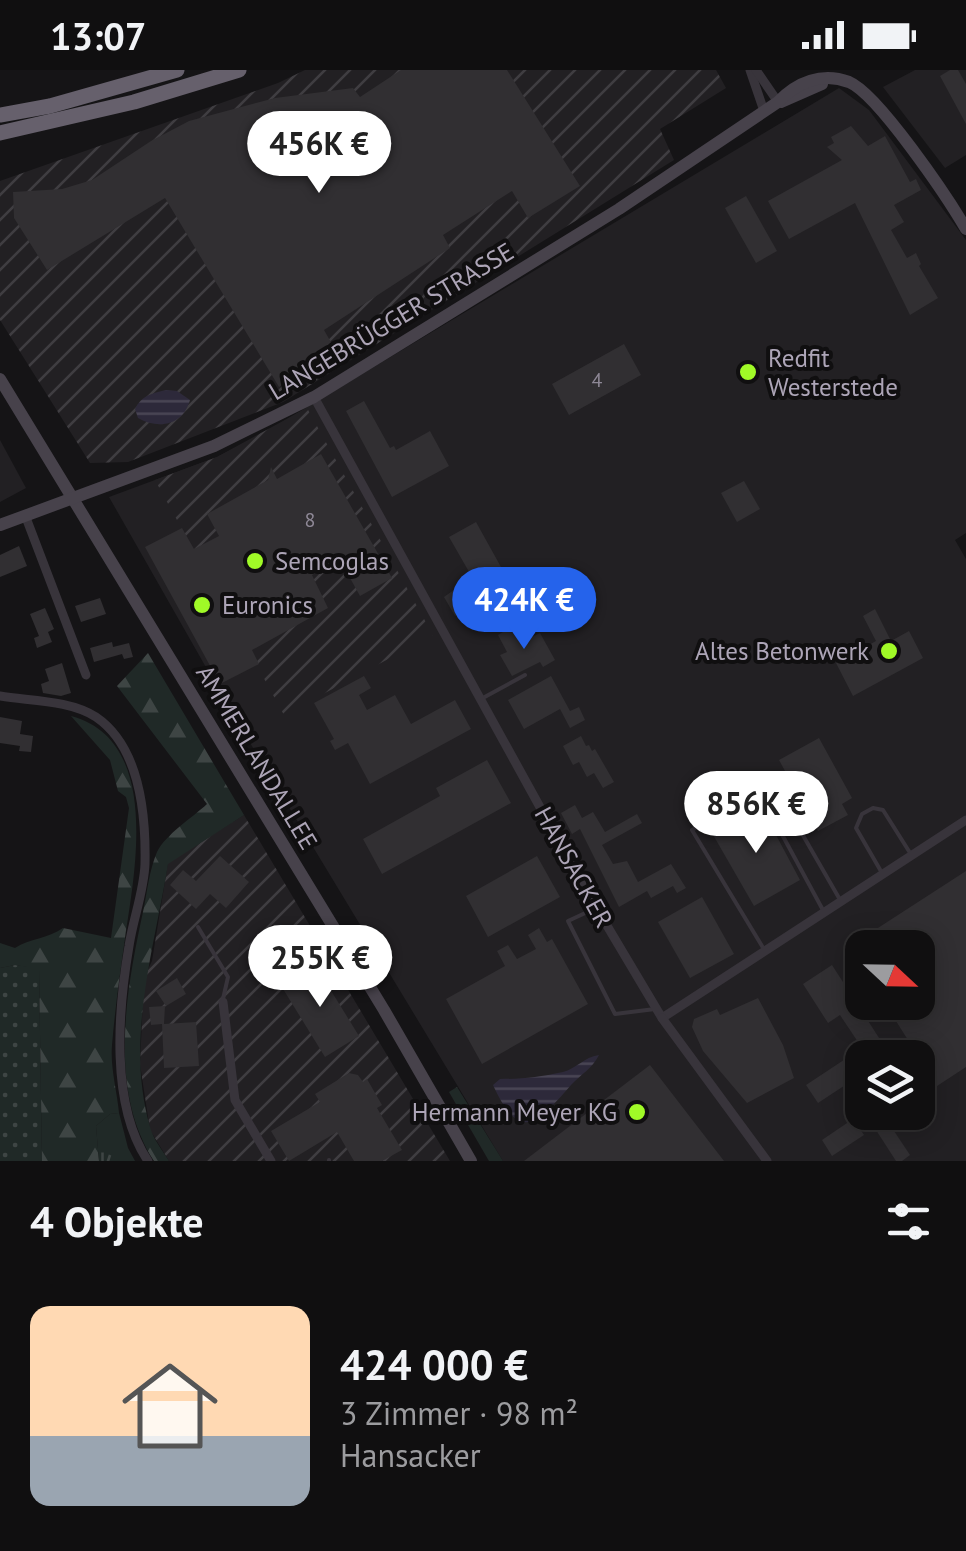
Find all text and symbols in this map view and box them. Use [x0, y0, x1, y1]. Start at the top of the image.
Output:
text: 13:07 [50, 11, 146, 60]
pin: 456K € [238, 111, 400, 196]
text: 456K € [269, 122, 369, 164]
street label: LANGEBRÜGGER STRASSE [263, 235, 519, 407]
place label: Redfit Westerstede [768, 342, 898, 403]
marker: Redfit Westerstede [737, 361, 759, 383]
house number: 4 [592, 367, 603, 393]
house number: 8 [305, 507, 315, 533]
place label: Semcoglas [275, 545, 389, 577]
marker: Semcoglas [244, 550, 266, 572]
pin: 424K € [443, 567, 605, 652]
text: 424K € [474, 578, 574, 620]
place label: Euronics [222, 589, 313, 621]
marker: Euronics [191, 594, 213, 616]
place label: Altes Betonwerk [695, 635, 869, 667]
marker: Altes Betonwerk [878, 640, 900, 662]
street label: AMMERLANDALLEE [189, 659, 325, 855]
pin: 856K € [675, 771, 837, 856]
text: 856K € [706, 782, 806, 824]
street label: HANSACKER [528, 801, 620, 933]
pin: 255K € [239, 925, 401, 1010]
north arrow [845, 930, 935, 1020]
map controls [845, 930, 935, 1130]
text: 255K € [270, 936, 370, 978]
button: layers [845, 1040, 935, 1130]
place label: Hermann Meyer KG [412, 1096, 617, 1128]
marker: Hermann Meyer KG [626, 1101, 648, 1123]
text: 4 Objekte [30, 1194, 204, 1249]
icon: filters [881, 1194, 936, 1249]
text: 424 000 € [340, 1337, 528, 1392]
icon: home [110, 1346, 230, 1466]
text: 3 Zimmer · 98 m² [340, 1392, 578, 1434]
text: Hansacker [340, 1434, 481, 1476]

